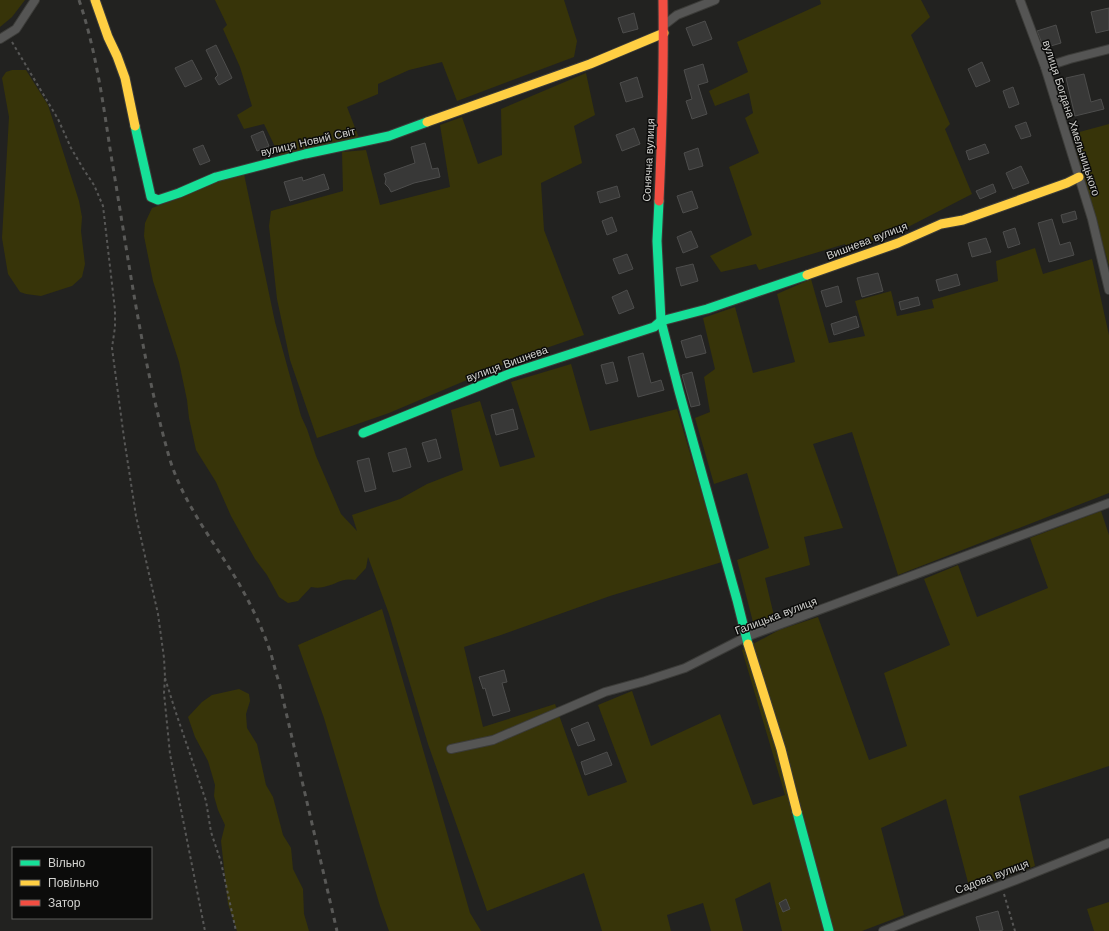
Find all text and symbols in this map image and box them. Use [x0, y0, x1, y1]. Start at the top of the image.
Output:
street label: вулиця Богдана Хмельницького [1040, 39, 1102, 197]
street label: Сонячна вулиця [640, 118, 658, 202]
street label: вулиця Новий Світ [259, 125, 357, 159]
street label: Вишнева вулиця [825, 220, 909, 262]
street label: вулиця Вишнева [464, 343, 550, 385]
street label: Галицька вулиця [733, 594, 819, 638]
legend [12, 847, 152, 919]
text: Вільно [48, 856, 86, 870]
street label: Садова вулиця [953, 857, 1031, 897]
text: Повільно [48, 876, 99, 890]
text: Затор [48, 896, 81, 910]

